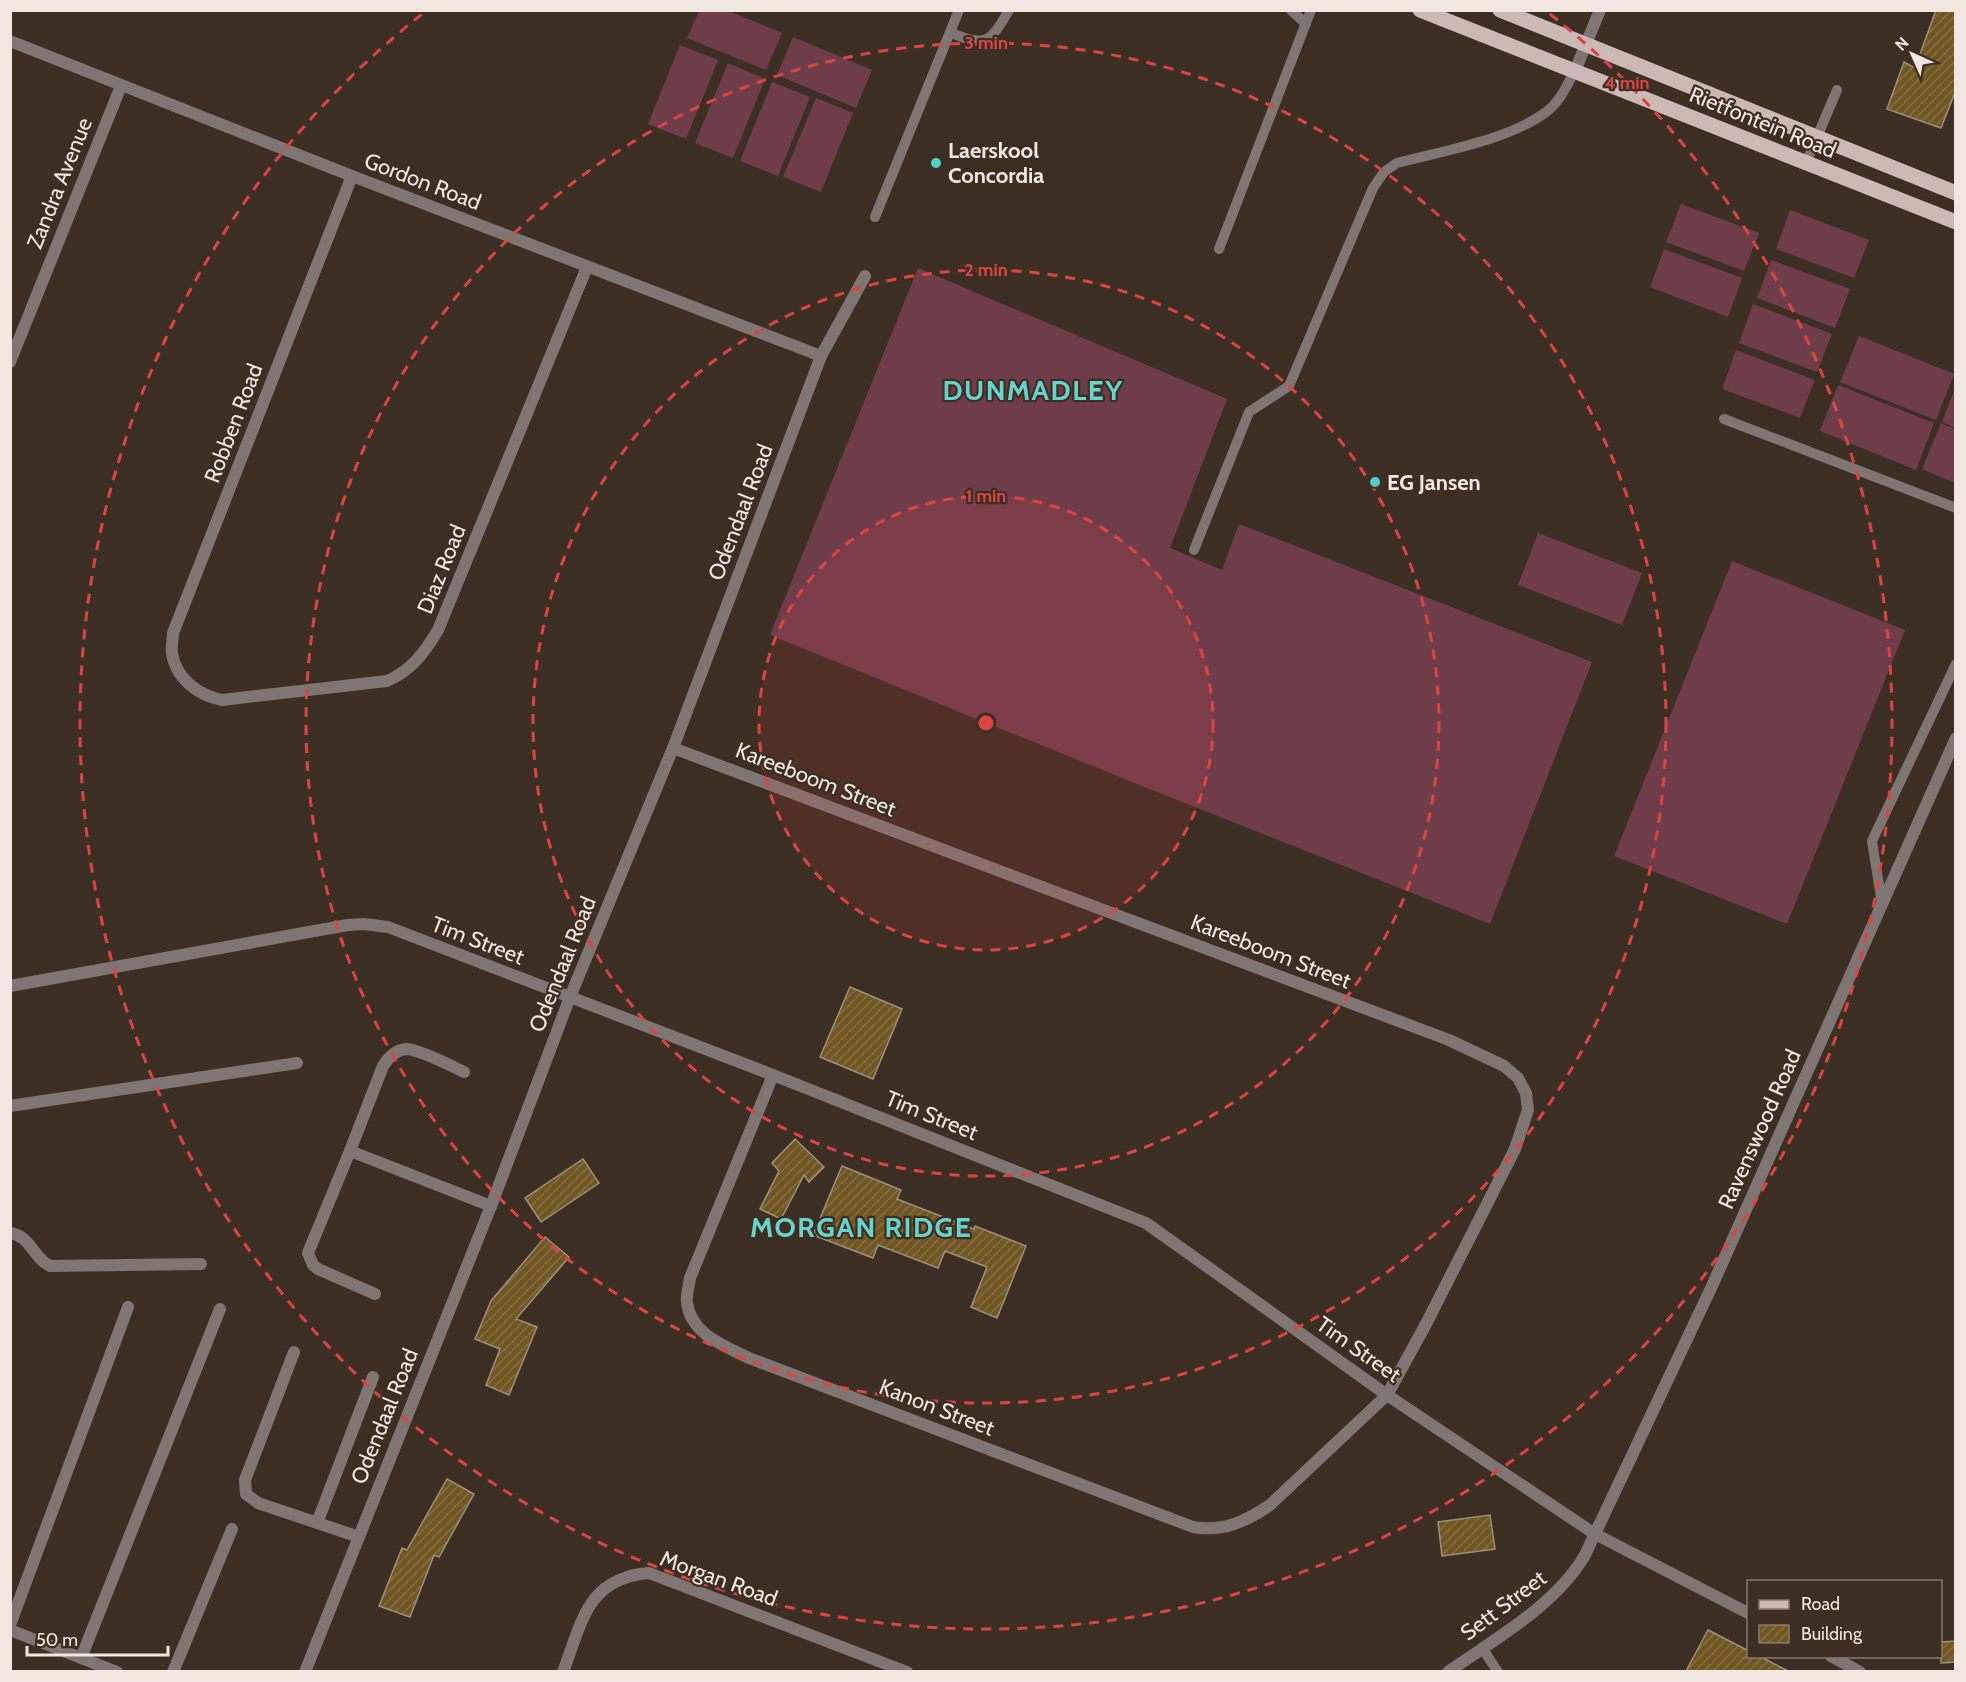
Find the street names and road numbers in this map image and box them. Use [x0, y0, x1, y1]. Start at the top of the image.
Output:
street label: Rietfontein Road [1685, 81, 1840, 164]
street label: Zandra Avenue [21, 114, 98, 253]
street label: Gordon Road [361, 147, 485, 216]
street label: Robben Road [198, 360, 269, 487]
street label: Odendaal Road [702, 440, 779, 584]
street label: Diaz Road [411, 521, 472, 618]
street label: Kareeboom Street [732, 737, 900, 823]
street label: Odendaal Road [523, 892, 602, 1036]
street label: Kareeboom Street [1187, 909, 1355, 995]
street label: Tim Street [428, 910, 528, 971]
street label: Ravenswood Road [1712, 1045, 1807, 1213]
street label: Tim Street [882, 1085, 982, 1146]
street label: Tim Street [1311, 1311, 1407, 1389]
street label: Odendaal Road [345, 1344, 424, 1488]
street label: Kanon Street [875, 1373, 999, 1442]
street label: Morgan Road [656, 1545, 781, 1612]
street label: Sett Street [1455, 1564, 1552, 1646]

